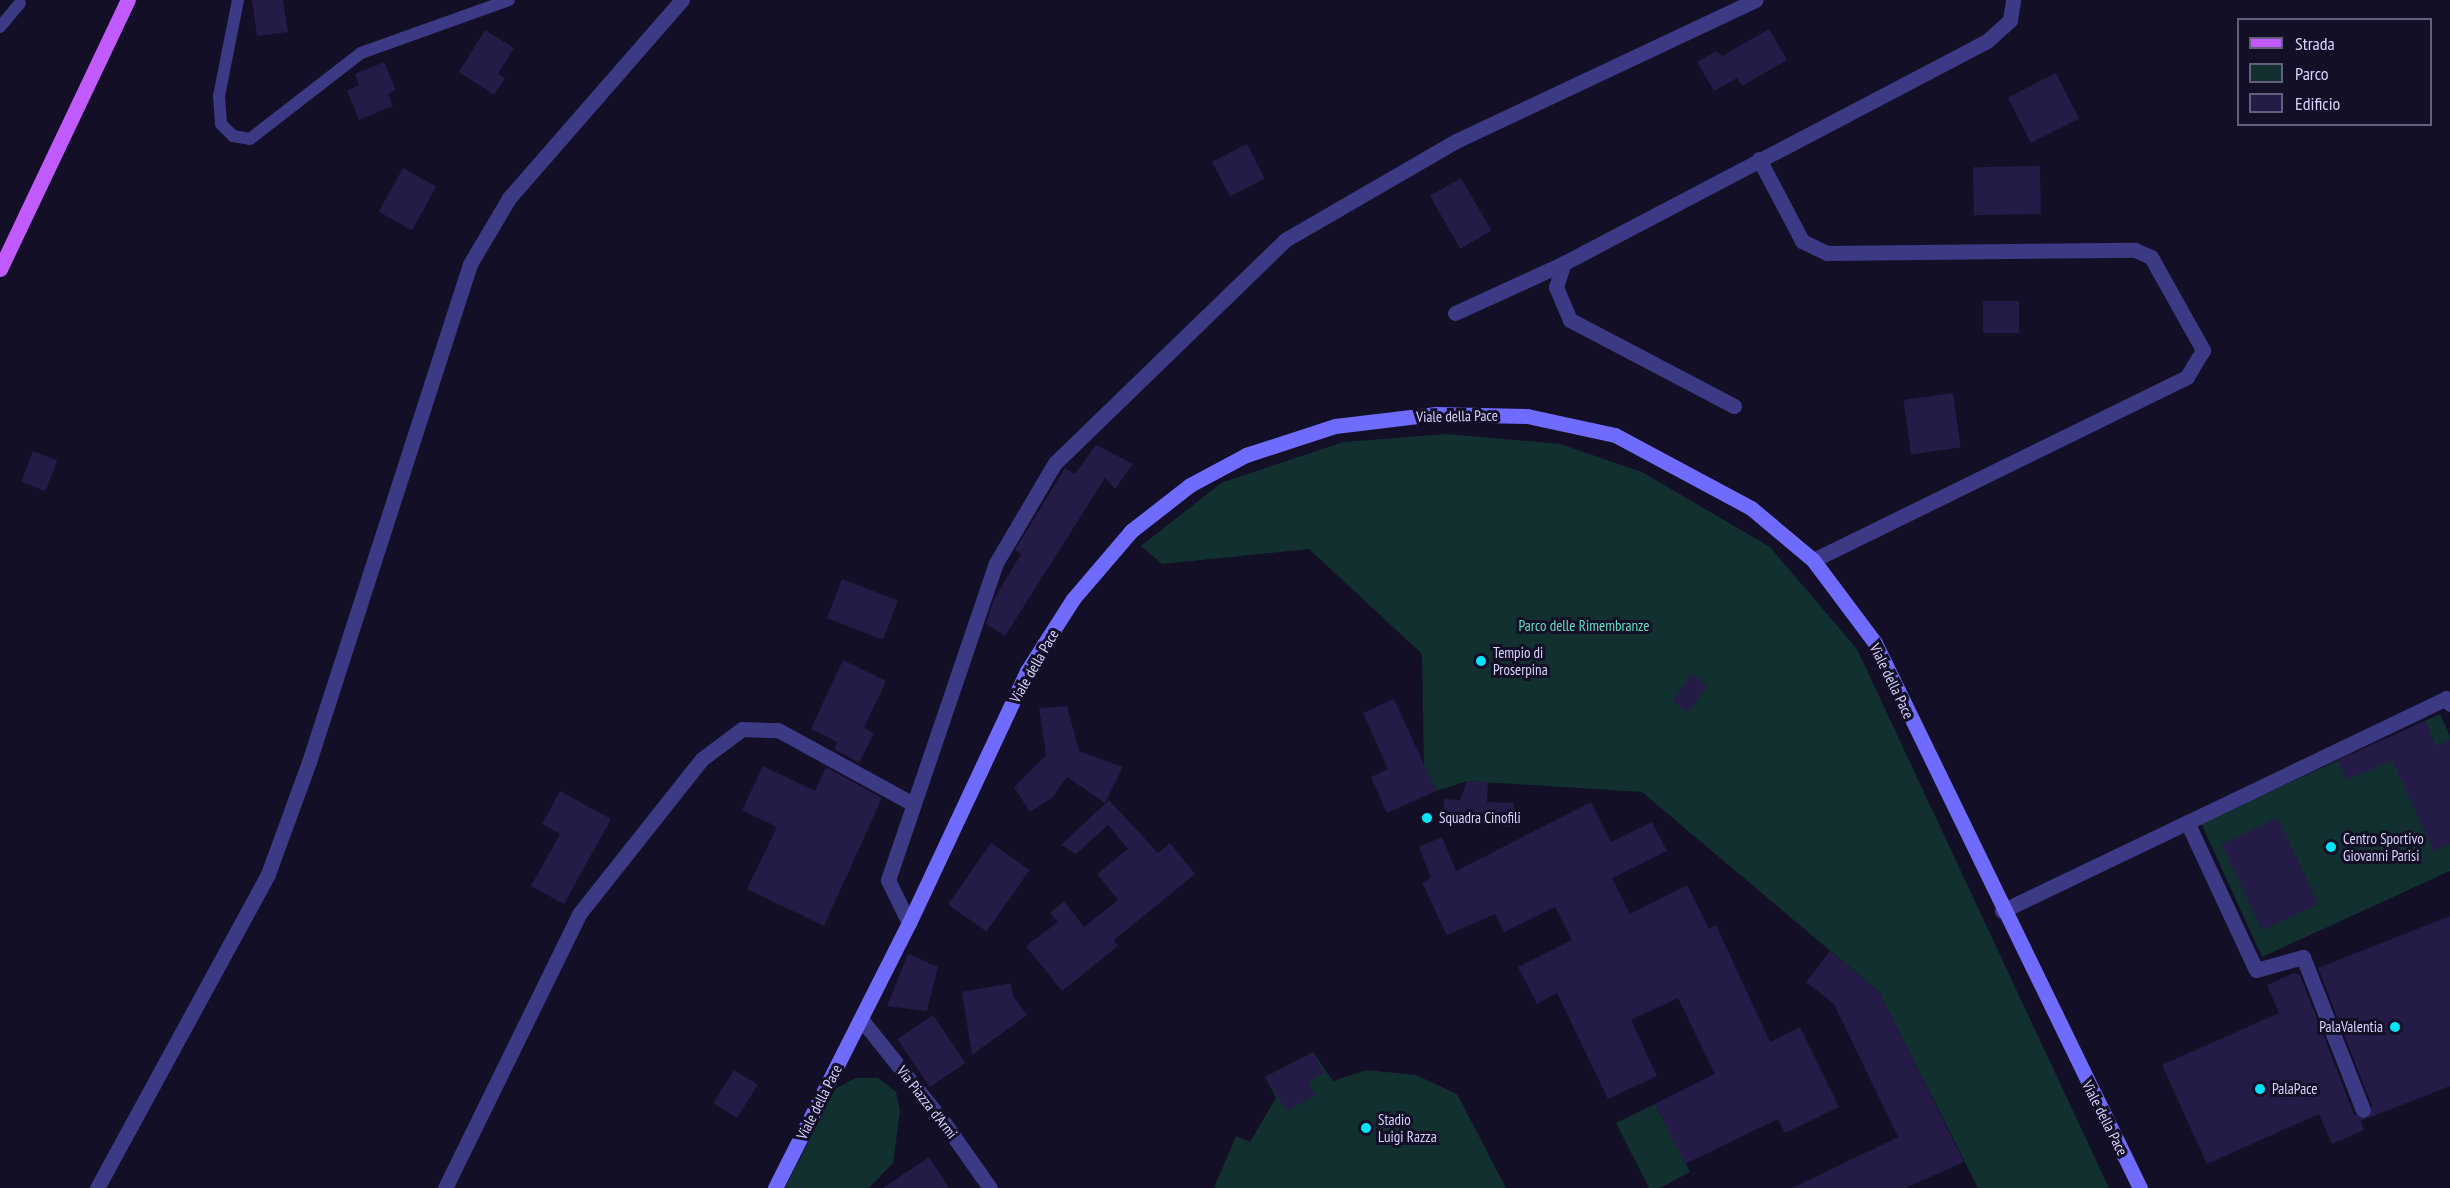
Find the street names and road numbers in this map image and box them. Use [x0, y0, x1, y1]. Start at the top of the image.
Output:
street label: Viale della Pace [1416, 406, 1498, 426]
street label: Viale della Pace [1006, 626, 1062, 706]
street label: Viale della Pace [1866, 640, 1918, 722]
street label: Viale della Pace [792, 1062, 846, 1142]
street label: Via Piazza d'Armi [893, 1062, 961, 1142]
street label: Viale della Pace [2078, 1078, 2132, 1158]

